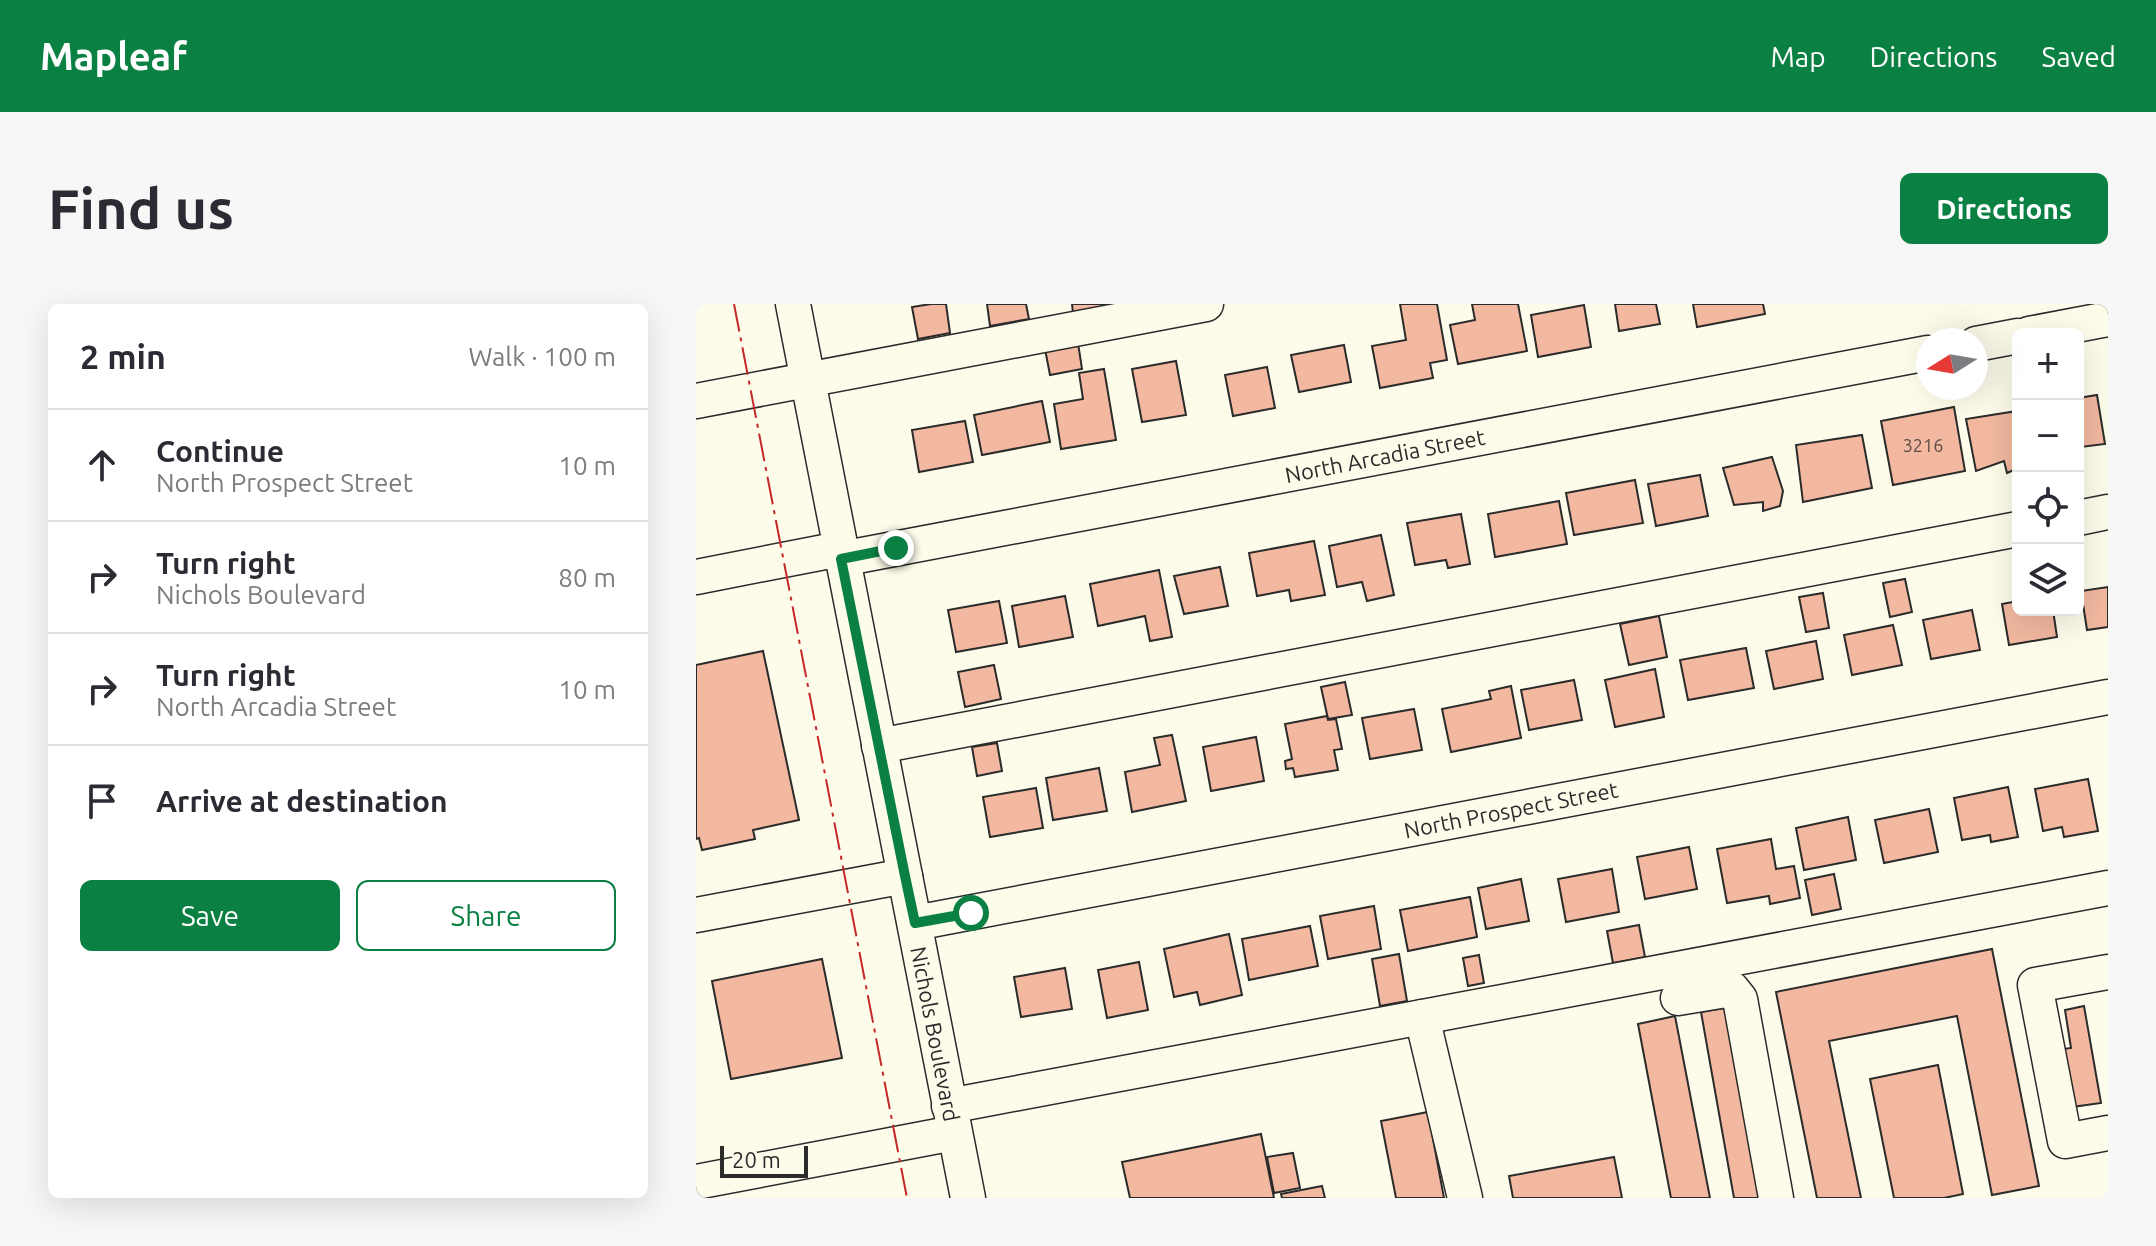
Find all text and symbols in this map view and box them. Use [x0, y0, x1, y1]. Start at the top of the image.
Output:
text: Mapleaf [40, 35, 187, 77]
text: Map [1770, 41, 1826, 72]
text: Directions [1870, 41, 1997, 72]
text: Saved [2041, 41, 2116, 72]
button: Directions [1900, 173, 2108, 244]
text: Find us [48, 177, 234, 240]
north arrow [1916, 328, 1988, 400]
map controls [2012, 328, 2084, 616]
button: + [2012, 328, 2084, 400]
text: 2 min [80, 337, 166, 375]
text: Walk · 100 m [468, 342, 616, 371]
button: − [2012, 400, 2084, 472]
street label: North Arcadia Street [1283, 424, 1487, 487]
text: Continue [156, 434, 284, 468]
house number: 3216 [1903, 435, 1943, 455]
icon: ahead [80, 443, 124, 487]
text: 10 m [558, 451, 616, 480]
text: North Prospect Street [156, 468, 413, 497]
button: locate [2012, 472, 2084, 544]
route end [878, 530, 914, 566]
button: layers [2012, 544, 2084, 616]
text: Turn right [156, 546, 296, 580]
icon: right [80, 555, 124, 599]
text: 80 m [558, 563, 616, 592]
text: Nichols Boulevard [156, 580, 366, 609]
text: Turn right [156, 658, 296, 692]
icon: right [80, 667, 124, 711]
text: 10 m [558, 675, 616, 704]
text: North Arcadia Street [156, 692, 396, 721]
street label: North Prospect Street [1402, 776, 1620, 843]
icon: arrive [80, 779, 124, 823]
text: Arrive at destination [156, 784, 448, 818]
button: Save [80, 880, 340, 951]
button: Share [356, 880, 616, 951]
route start [953, 895, 989, 931]
street label: Nichols Boulevard [906, 944, 965, 1123]
scale bar [720, 1142, 808, 1178]
text: 20 m [732, 1147, 781, 1172]

